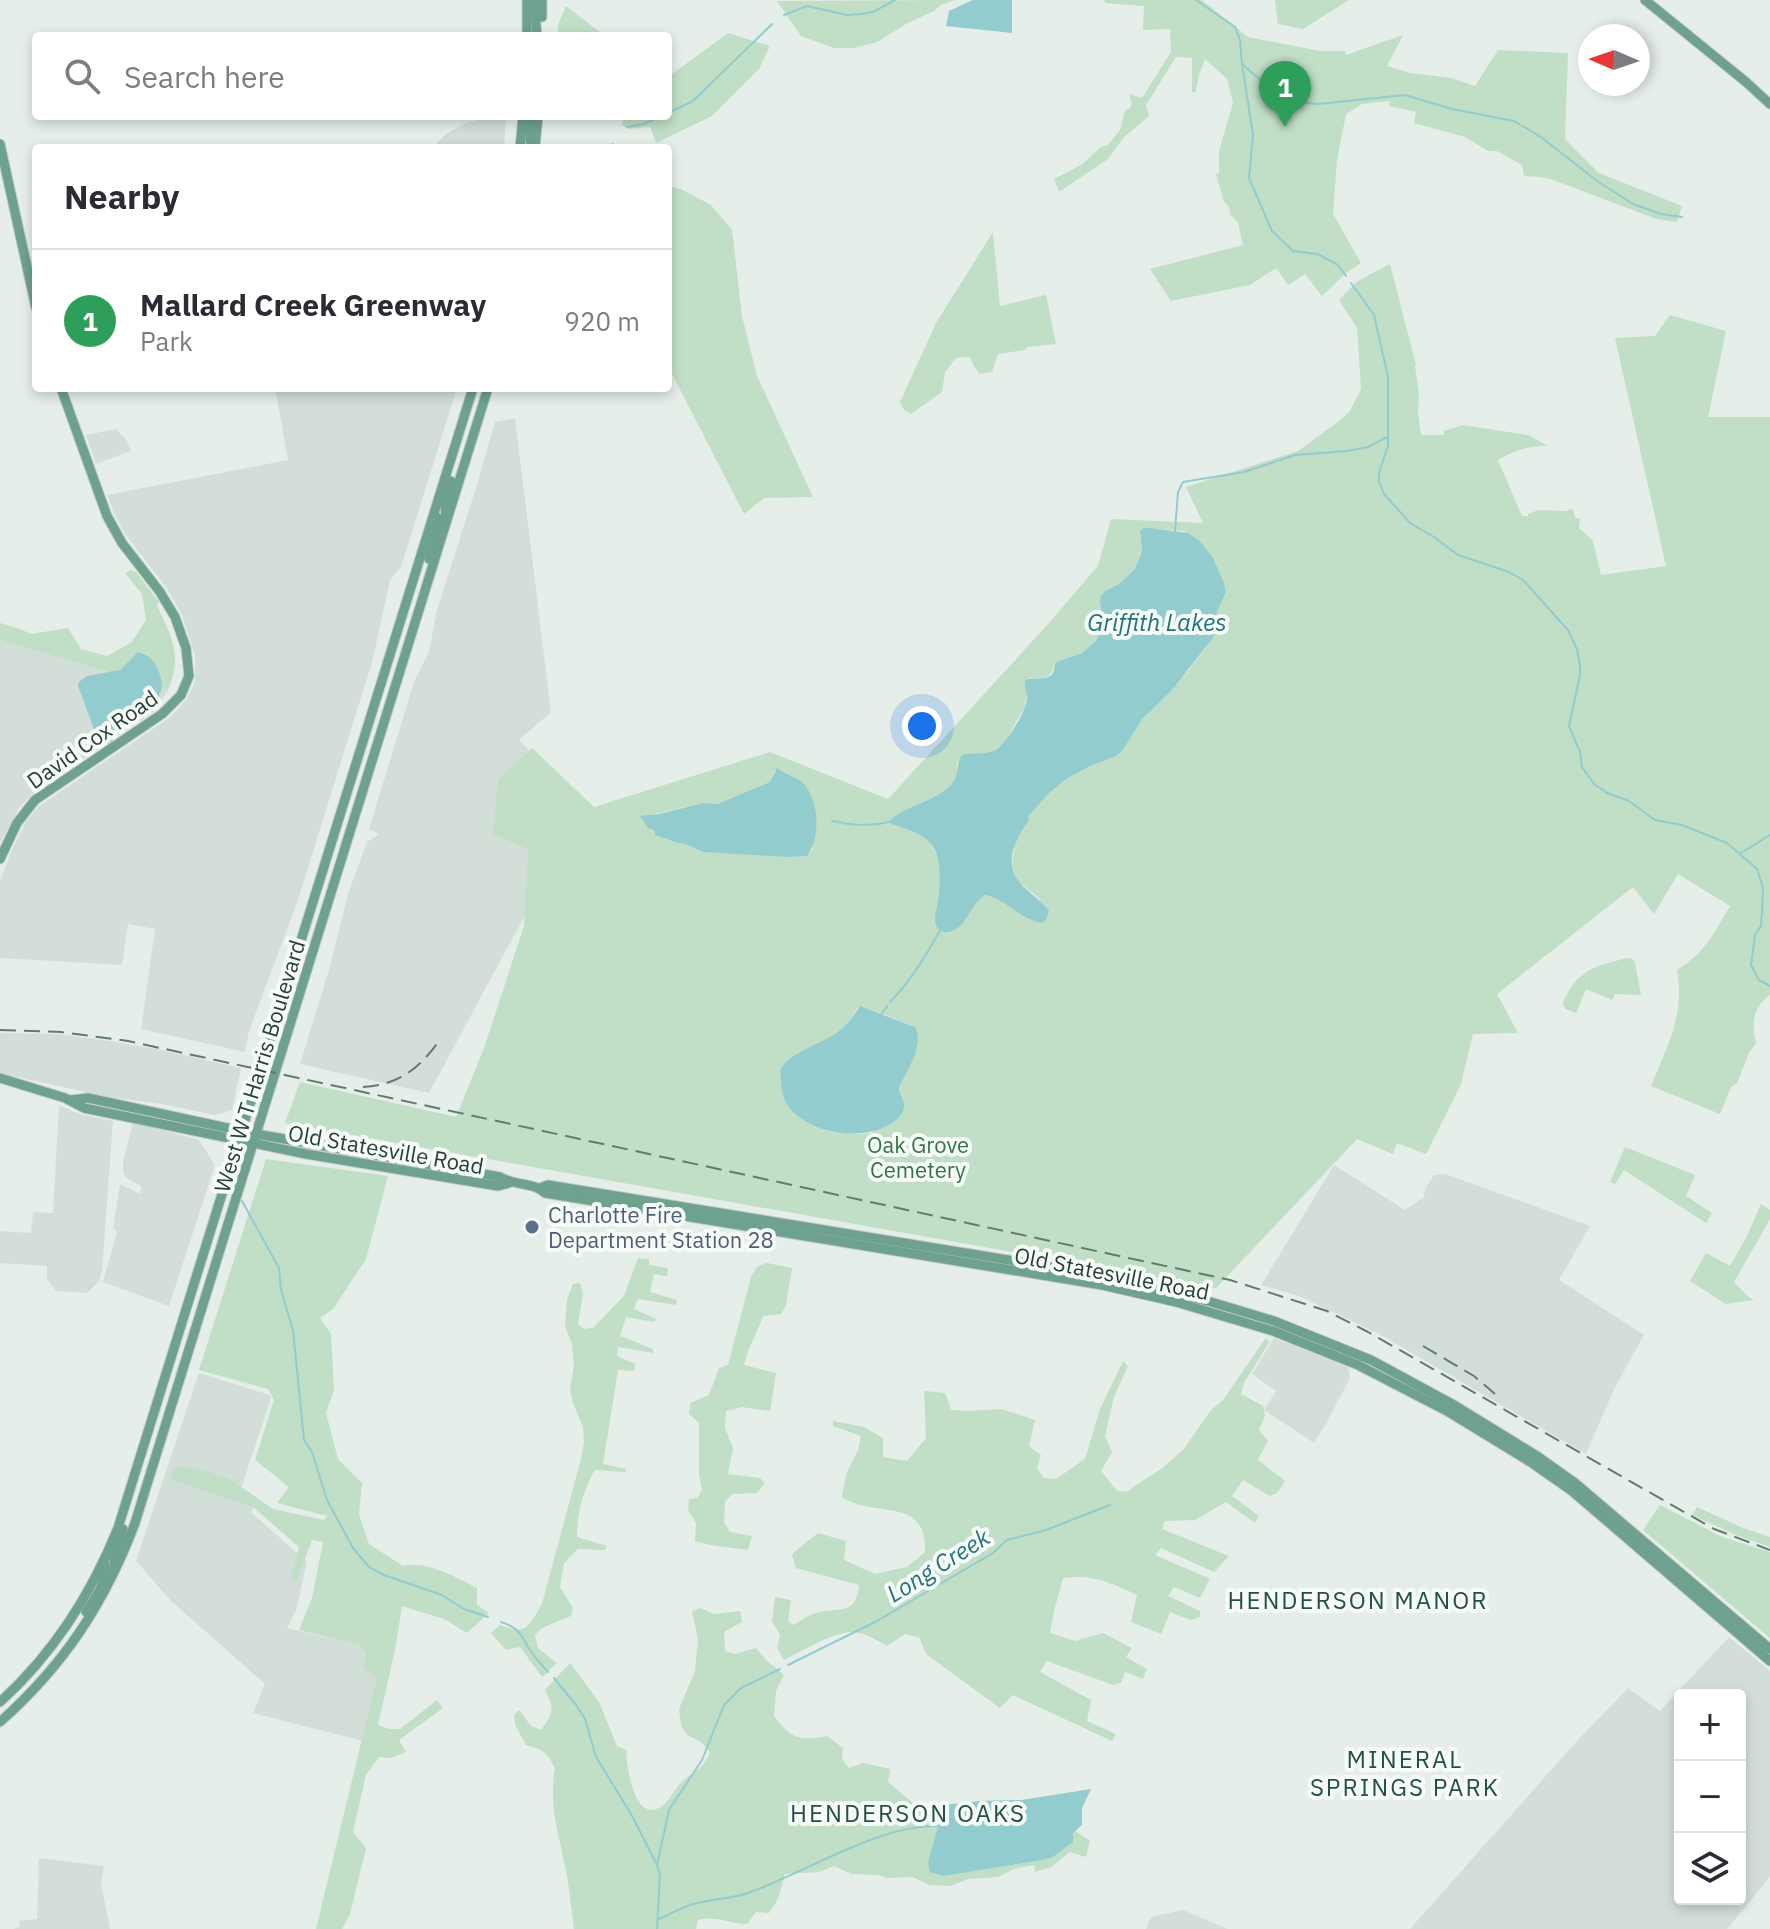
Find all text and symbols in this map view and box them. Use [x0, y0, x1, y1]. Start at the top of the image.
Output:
north arrow [1578, 24, 1650, 96]
search box [32, 32, 672, 120]
icon: search [60, 54, 104, 98]
text: Search here [124, 57, 285, 96]
pin: 1 [1259, 61, 1311, 127]
text: Nearby [64, 174, 179, 218]
text: Mallard Creek Greenway [140, 285, 486, 324]
text: 1 [82, 304, 98, 338]
text: 920 m [564, 304, 640, 338]
text: Park [140, 324, 193, 358]
water label: Griffith Lakes [1087, 606, 1227, 638]
street label: David Cox Road [21, 683, 163, 795]
your location [902, 706, 942, 746]
street label: West W T Harris Boulevard [207, 936, 311, 1196]
street label: Old Statesville Road [286, 1118, 486, 1180]
park label: Oak Grove Cemetery [867, 1130, 969, 1184]
place label: Charlotte Fire Department Station 28 [548, 1200, 774, 1254]
marker: Charlotte Fire Department Station 28 [523, 1218, 541, 1236]
street label: Old Statesville Road [1012, 1240, 1212, 1306]
water label: Long Creek [880, 1520, 996, 1609]
district label: HENDERSON MANOR [1227, 1584, 1489, 1616]
map controls [1674, 1689, 1746, 1905]
button: + [1674, 1689, 1746, 1761]
district label: MINERAL SPRINGS PARK [1310, 1743, 1500, 1803]
button: − [1674, 1761, 1746, 1833]
district label: HENDERSON OAKS [790, 1797, 1026, 1829]
button: layers [1674, 1833, 1746, 1905]

